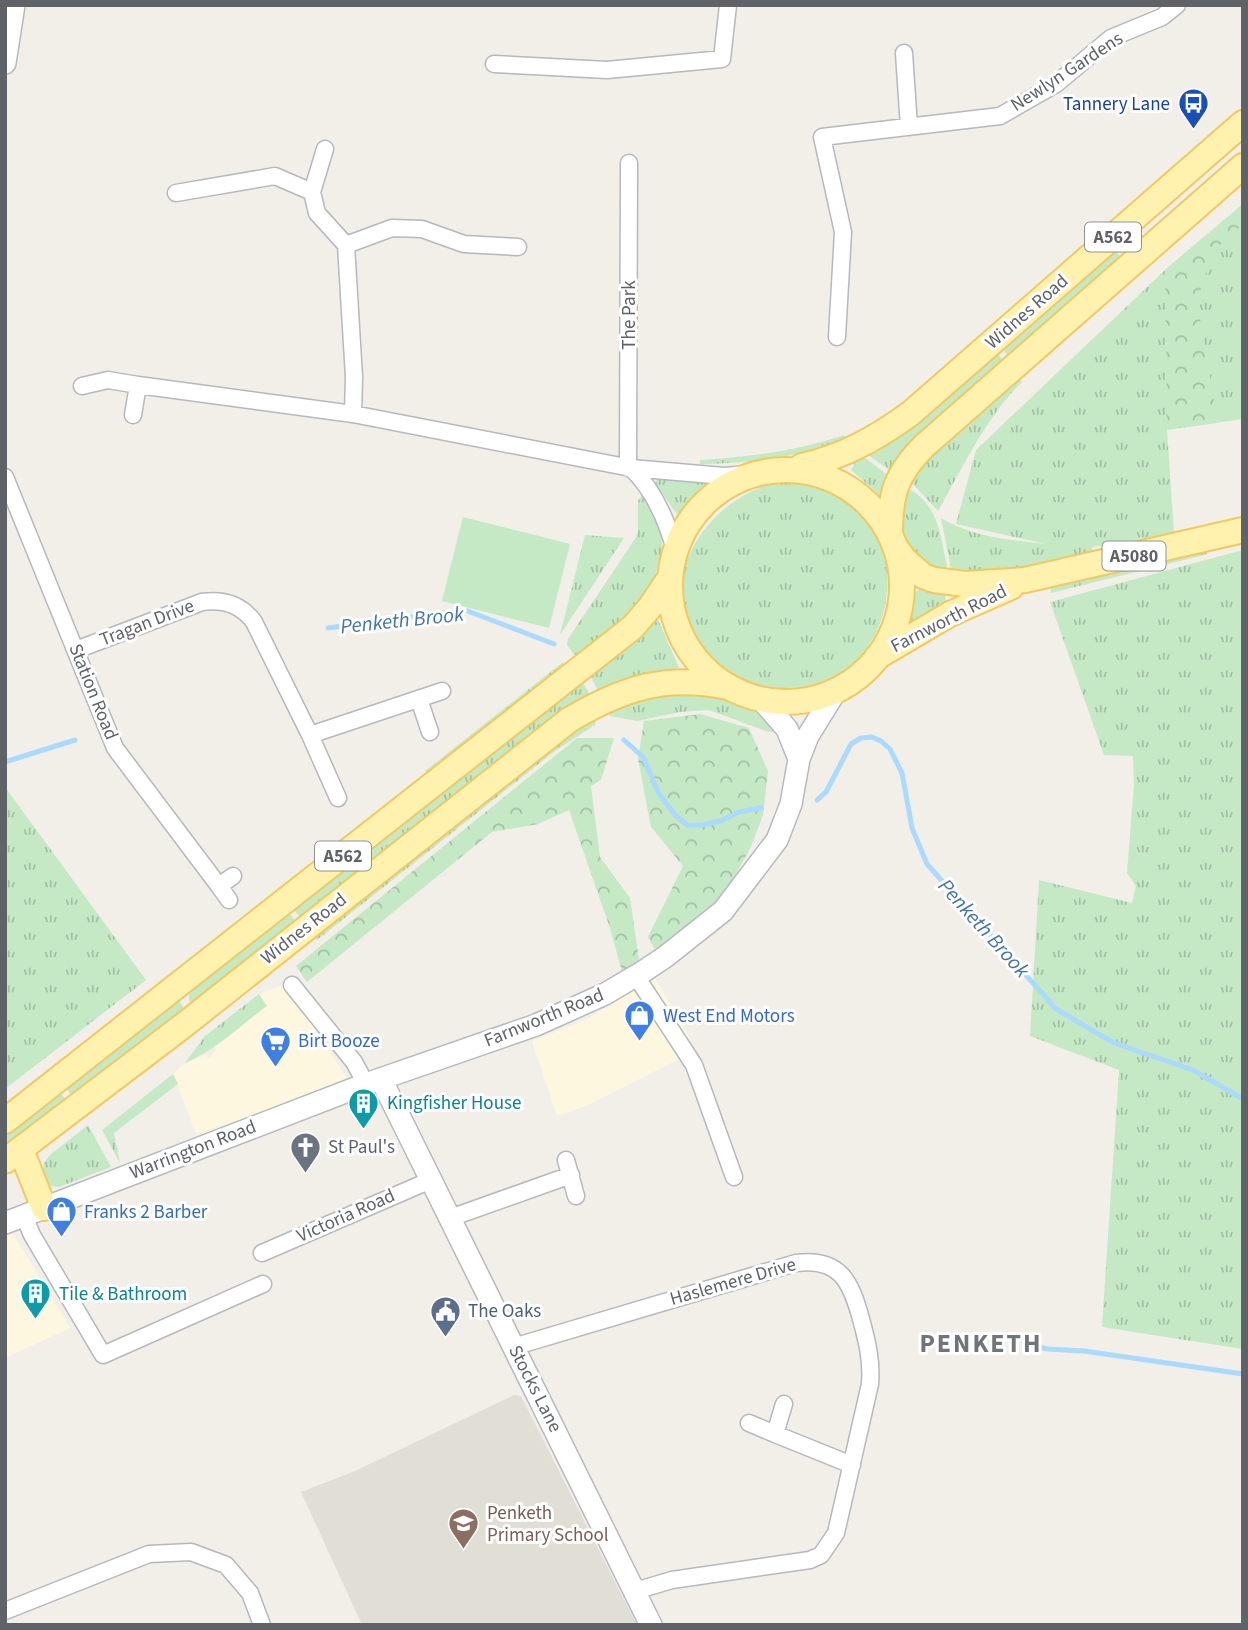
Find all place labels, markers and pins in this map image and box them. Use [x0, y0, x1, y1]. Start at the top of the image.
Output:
bus stop icon: Tannery Lane [1176, 87, 1210, 131]
place label: Tannery Lane [1063, 91, 1170, 118]
shop icon: West End Motors [623, 999, 657, 1043]
place label: West End Motors [663, 1003, 795, 1030]
supermarket icon: Birt Booze [258, 1024, 292, 1068]
place label: Birt Booze [298, 1028, 380, 1055]
building icon: Kingfisher House [347, 1086, 381, 1130]
place label: Kingfisher House [387, 1090, 521, 1117]
church icon: St Paul's [288, 1130, 322, 1174]
place label: St Paul's [328, 1134, 395, 1161]
shop icon: Franks 2 Barber [44, 1195, 78, 1239]
place label: Franks 2 Barber [84, 1199, 208, 1226]
building icon: Tile & Bathroom [19, 1277, 53, 1321]
place label: Tile & Bathroom [59, 1281, 187, 1308]
public building icon: The Oaks [428, 1294, 462, 1338]
place label: The Oaks [468, 1298, 541, 1325]
place label: Penketh Primary School [487, 1500, 609, 1549]
school or university icon: Penketh Primary School [447, 1507, 481, 1551]

